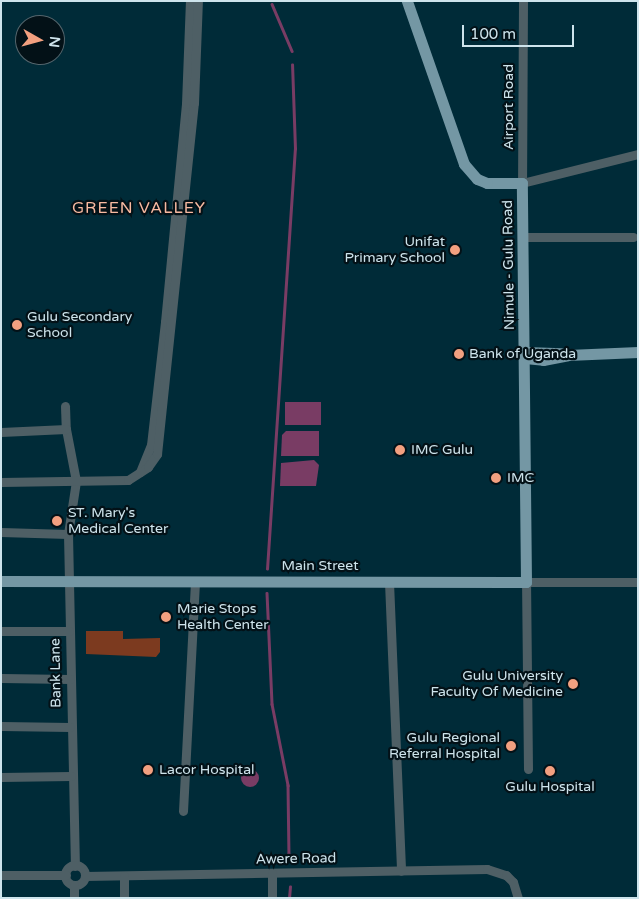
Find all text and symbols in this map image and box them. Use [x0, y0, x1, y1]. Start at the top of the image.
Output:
north arrow [15, 15, 65, 65]
scale bar [464, 15, 576, 47]
text: 100 m [470, 25, 516, 43]
text: N [45, 35, 64, 48]
street label: Airport Road [501, 64, 517, 150]
district label: GREEN VALLEY [70, 198, 208, 218]
street label: Nimule - Gulu Road [499, 200, 519, 330]
place label: Unifat Primary School [344, 234, 445, 266]
marker: Unifat Primary School [449, 244, 461, 256]
place label: Gulu Secondary School [27, 309, 132, 342]
marker: Gulu Secondary School [11, 319, 23, 331]
place label: Bank of Uganda [469, 346, 576, 362]
marker: Bank of Uganda [453, 348, 465, 360]
place label: IMC Gulu [411, 442, 473, 458]
marker: IMC Gulu [393, 443, 407, 457]
place label: IMC [507, 470, 534, 486]
marker: IMC [489, 471, 503, 485]
place label: ST. Mary's Medical Center [68, 505, 168, 538]
marker: ST. Mary's Medical Center [50, 514, 64, 528]
street label: Main Street [281, 558, 359, 574]
place label: Marie Stops Health Center [177, 601, 268, 634]
marker: Marie Stops Health Center [159, 610, 173, 624]
street label: Bank Lane [47, 638, 65, 708]
place label: Gulu University Faculty Of Medicine [430, 668, 563, 700]
marker: Gulu University Faculty Of Medicine [567, 678, 579, 690]
place label: Gulu Regional Referral Hospital [389, 730, 500, 762]
marker: Gulu Regional Referral Hospital [504, 739, 518, 753]
place label: Lacor Hospital [159, 762, 254, 778]
marker: Lacor Hospital [141, 763, 155, 777]
marker: Gulu Hospital [544, 765, 556, 777]
place label: Gulu Hospital [505, 779, 595, 795]
street label: Awere Road [255, 850, 337, 868]

